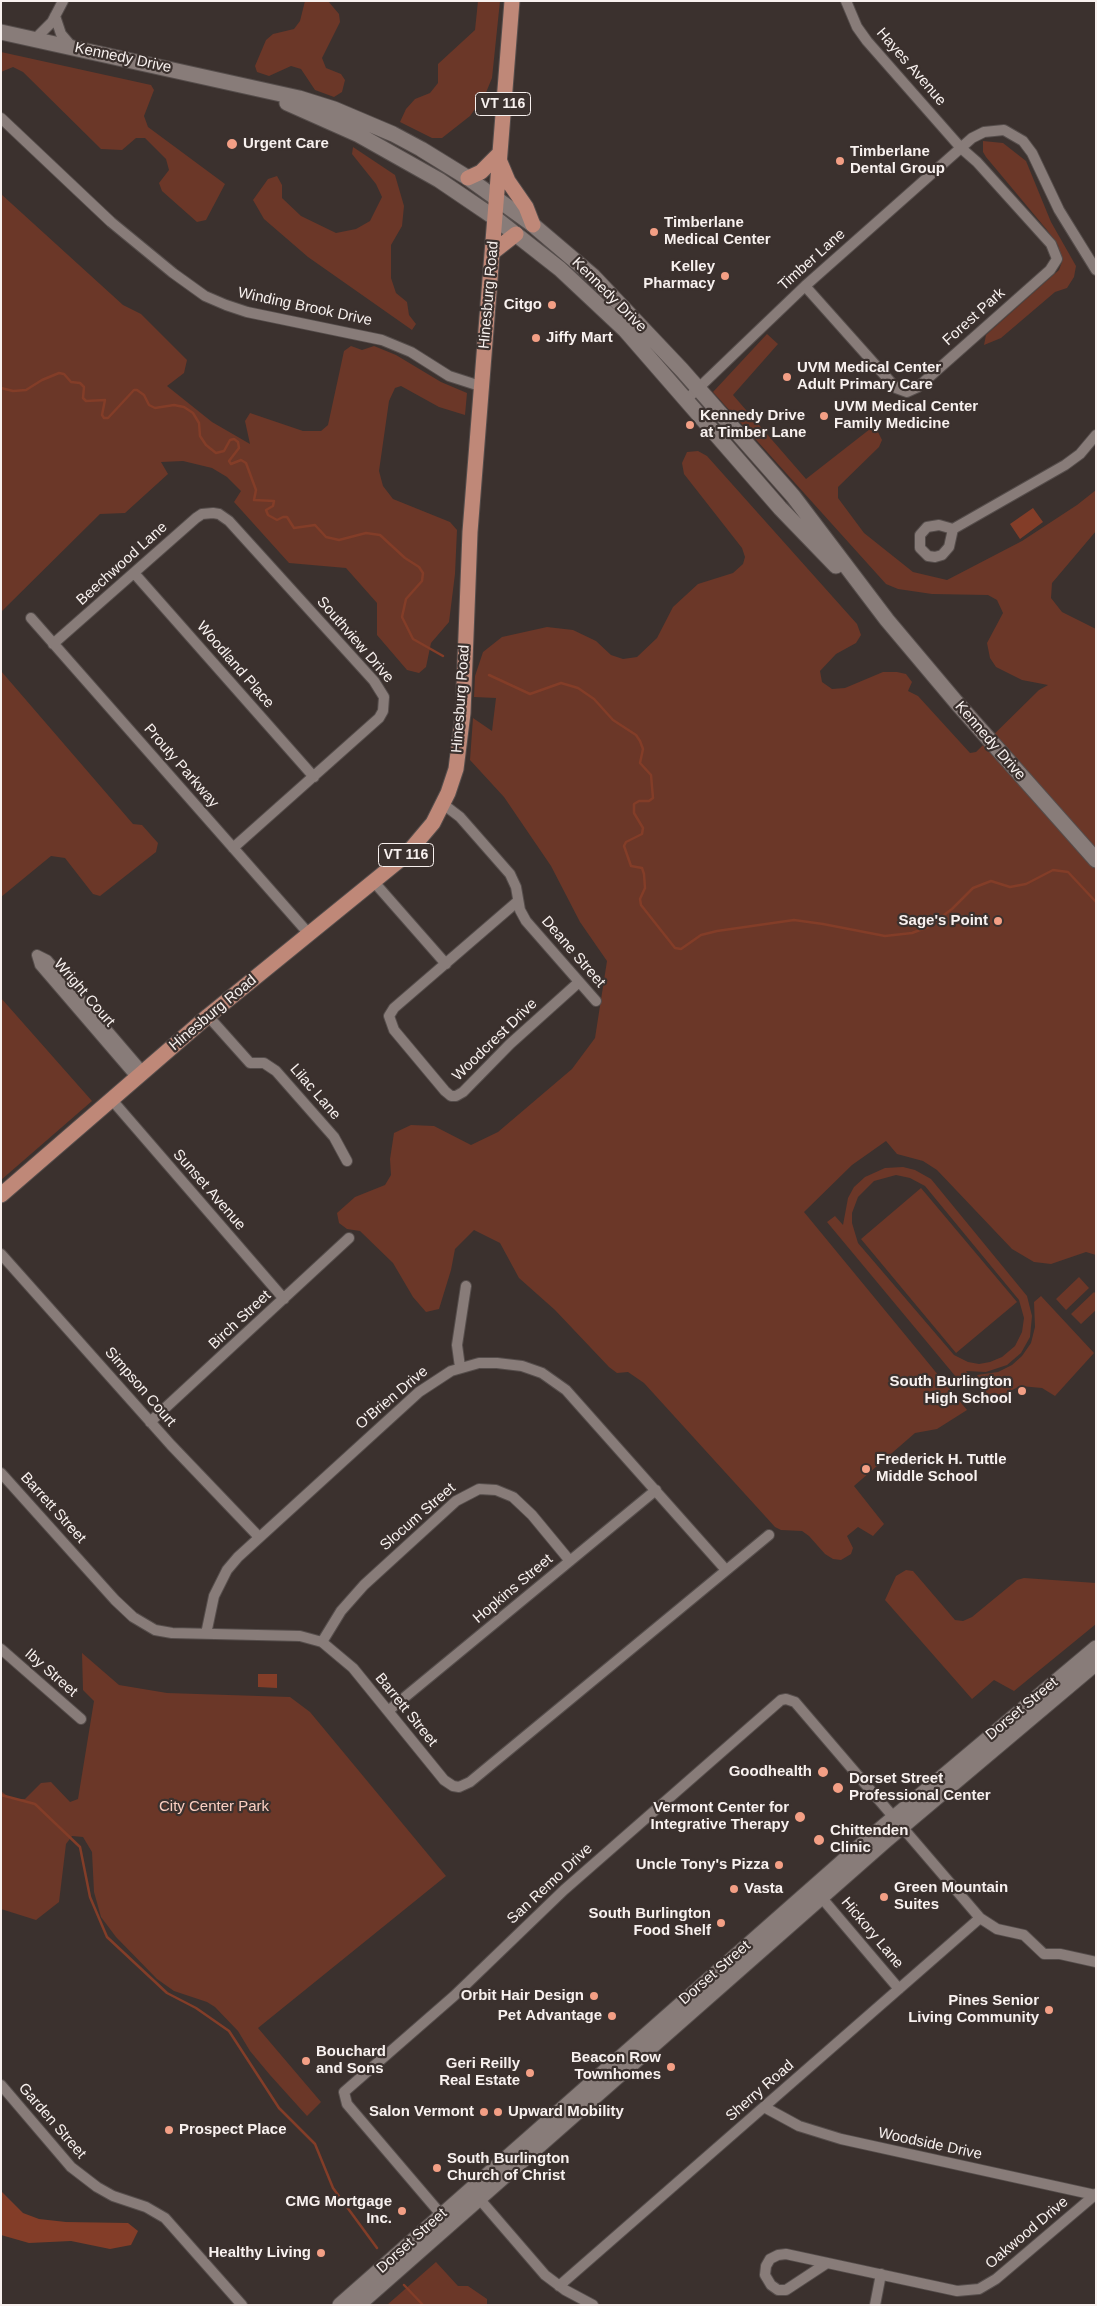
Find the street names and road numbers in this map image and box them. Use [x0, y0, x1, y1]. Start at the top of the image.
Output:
street label: Hayes Avenue [872, 24, 950, 110]
street label: Kennedy Drive [73, 39, 173, 77]
road number: VT 116 [476, 92, 530, 116]
street label: Timber Lane [775, 225, 849, 295]
street label: Hinesburg Road [475, 240, 503, 350]
street label: Kennedy Drive [568, 254, 650, 336]
street label: Winding Brook Drive [236, 284, 374, 330]
street label: Forest Park [939, 284, 1009, 350]
street label: Beechwood Lane [73, 519, 171, 609]
street label: Southview Drive [313, 593, 397, 687]
street label: Woodland Place [192, 618, 278, 712]
street label: Hinesburg Road [448, 644, 474, 754]
street label: Kennedy Drive [951, 698, 1029, 784]
street label: Prouty Parkway [140, 720, 222, 812]
road number: VT 116 [378, 844, 434, 866]
street label: Deane Street [537, 913, 609, 991]
street label: Wright Court [50, 955, 118, 1031]
street label: Hinesburg Road [166, 971, 260, 1055]
street label: Woodcrest Drive [449, 995, 541, 1085]
street label: Lilac Lane [286, 1060, 344, 1124]
street label: Sunset Avenue [169, 1146, 249, 1234]
street label: Birch Street [205, 1287, 275, 1353]
street label: Simpson Court [101, 1344, 179, 1430]
street label: O'Brien Drive [352, 1363, 432, 1433]
street label: Barrett Street [16, 1469, 90, 1547]
street label: Slocum Street [377, 1479, 459, 1555]
street label: Hopkins Street [470, 1550, 556, 1628]
street label: Iby Street [21, 1645, 81, 1701]
street label: Barrett Street [371, 1670, 441, 1750]
street label: Dorset Street [982, 1674, 1062, 1744]
street label: San Remo Drive [504, 1840, 596, 1928]
street label: Hickory Lane [837, 1894, 907, 1972]
street label: Dorset Street [676, 1937, 754, 2009]
street label: Sherry Road [722, 2057, 798, 2125]
street label: Garden Street [14, 2080, 90, 2162]
street label: Woodside Drive [876, 2124, 984, 2164]
street label: Oakwood Drive [982, 2193, 1072, 2273]
street label: Dorset Street [373, 2205, 451, 2277]

